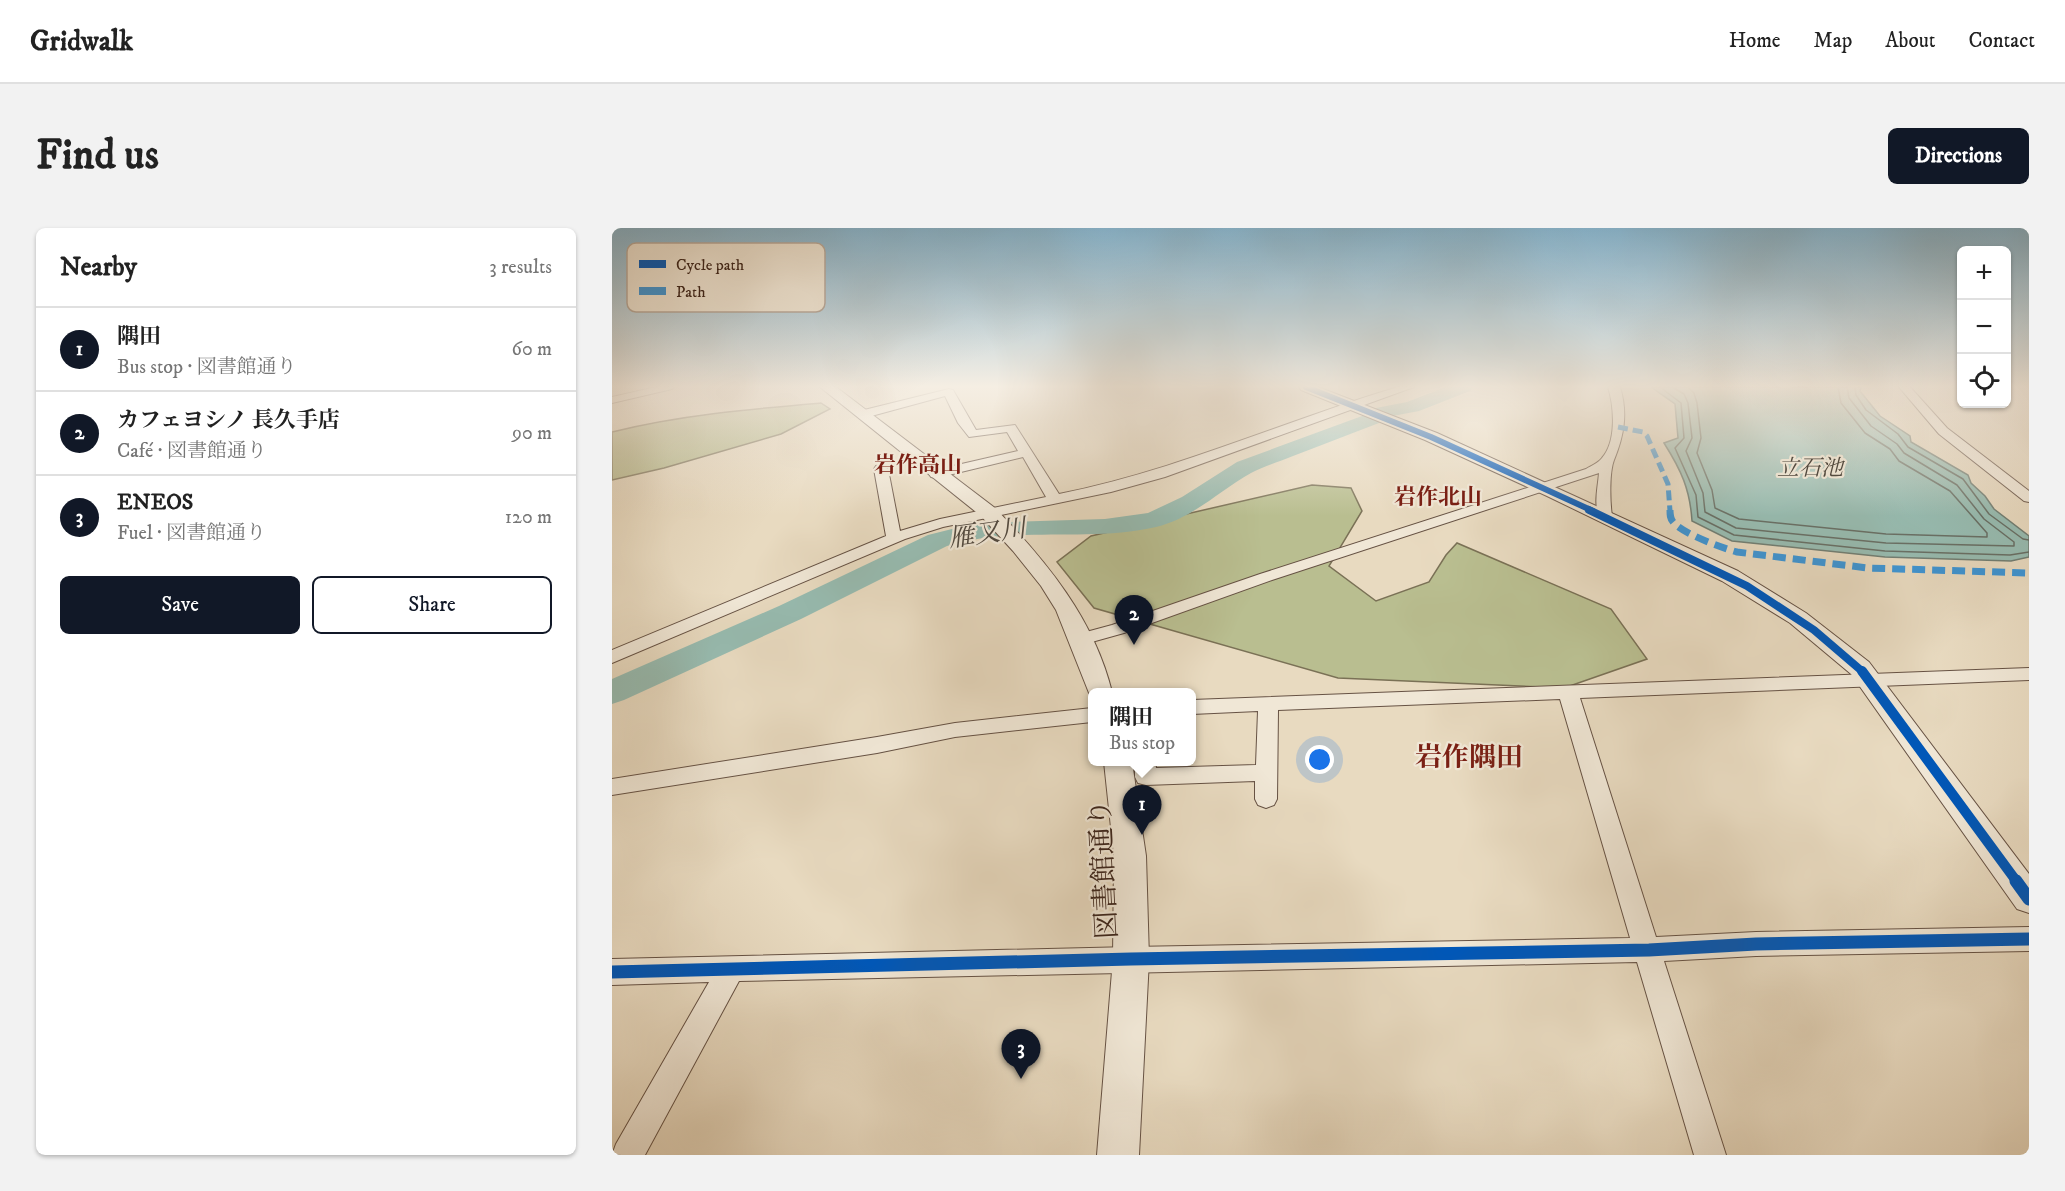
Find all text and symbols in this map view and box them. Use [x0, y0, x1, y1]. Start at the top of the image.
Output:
text: Gridwalk [30, 24, 133, 59]
text: Home [1729, 28, 1781, 54]
text: Map [1814, 28, 1852, 54]
text: About [1885, 28, 1936, 54]
text: Contact [1969, 28, 2035, 54]
button: Directions [1888, 128, 2029, 184]
text: Find us [36, 130, 159, 182]
legend [627, 243, 825, 312]
map controls [1957, 246, 2011, 408]
button: + [1957, 246, 2011, 300]
text: Nearby [60, 251, 137, 284]
text: 3 results [489, 255, 552, 280]
text: Cycle path [676, 255, 745, 275]
text: Path [676, 282, 706, 302]
button: − [1957, 300, 2011, 354]
text: 隅田 [117, 323, 161, 350]
text: 1 [76, 337, 83, 362]
text: 60 m [512, 337, 552, 362]
button: locate [1957, 354, 2011, 408]
text: Bus stop · 図書館通り [117, 355, 297, 380]
text: カフェヨシノ 長久手店 [117, 407, 340, 434]
text: 2 [75, 421, 84, 446]
text: 90 m [512, 421, 552, 446]
text: Café · 図書館通り [117, 439, 267, 464]
district label: 岩作高山 [874, 452, 962, 479]
water label: 立石池 [1777, 455, 1846, 482]
district label: 岩作北山 [1394, 484, 1482, 511]
text: ENEOS [117, 489, 193, 516]
text: 3 [76, 505, 83, 530]
text: 120 m [505, 505, 552, 530]
water label: 雁又川 [946, 512, 1031, 556]
text: Fuel · 図書館通り [117, 521, 266, 546]
button: Save [60, 576, 300, 634]
button: Share [312, 576, 552, 634]
pin: 2 [1114, 596, 1154, 645]
popup [1088, 688, 1196, 766]
text: 隅田 [1109, 704, 1153, 731]
text: Bus stop [1109, 731, 1175, 756]
district label: 岩作隅田 [1415, 741, 1523, 775]
your location [1305, 745, 1334, 774]
pin: 1 [1122, 786, 1162, 835]
street label: 図書館通り [1083, 798, 1125, 940]
pin: 3 [1002, 1030, 1040, 1079]

